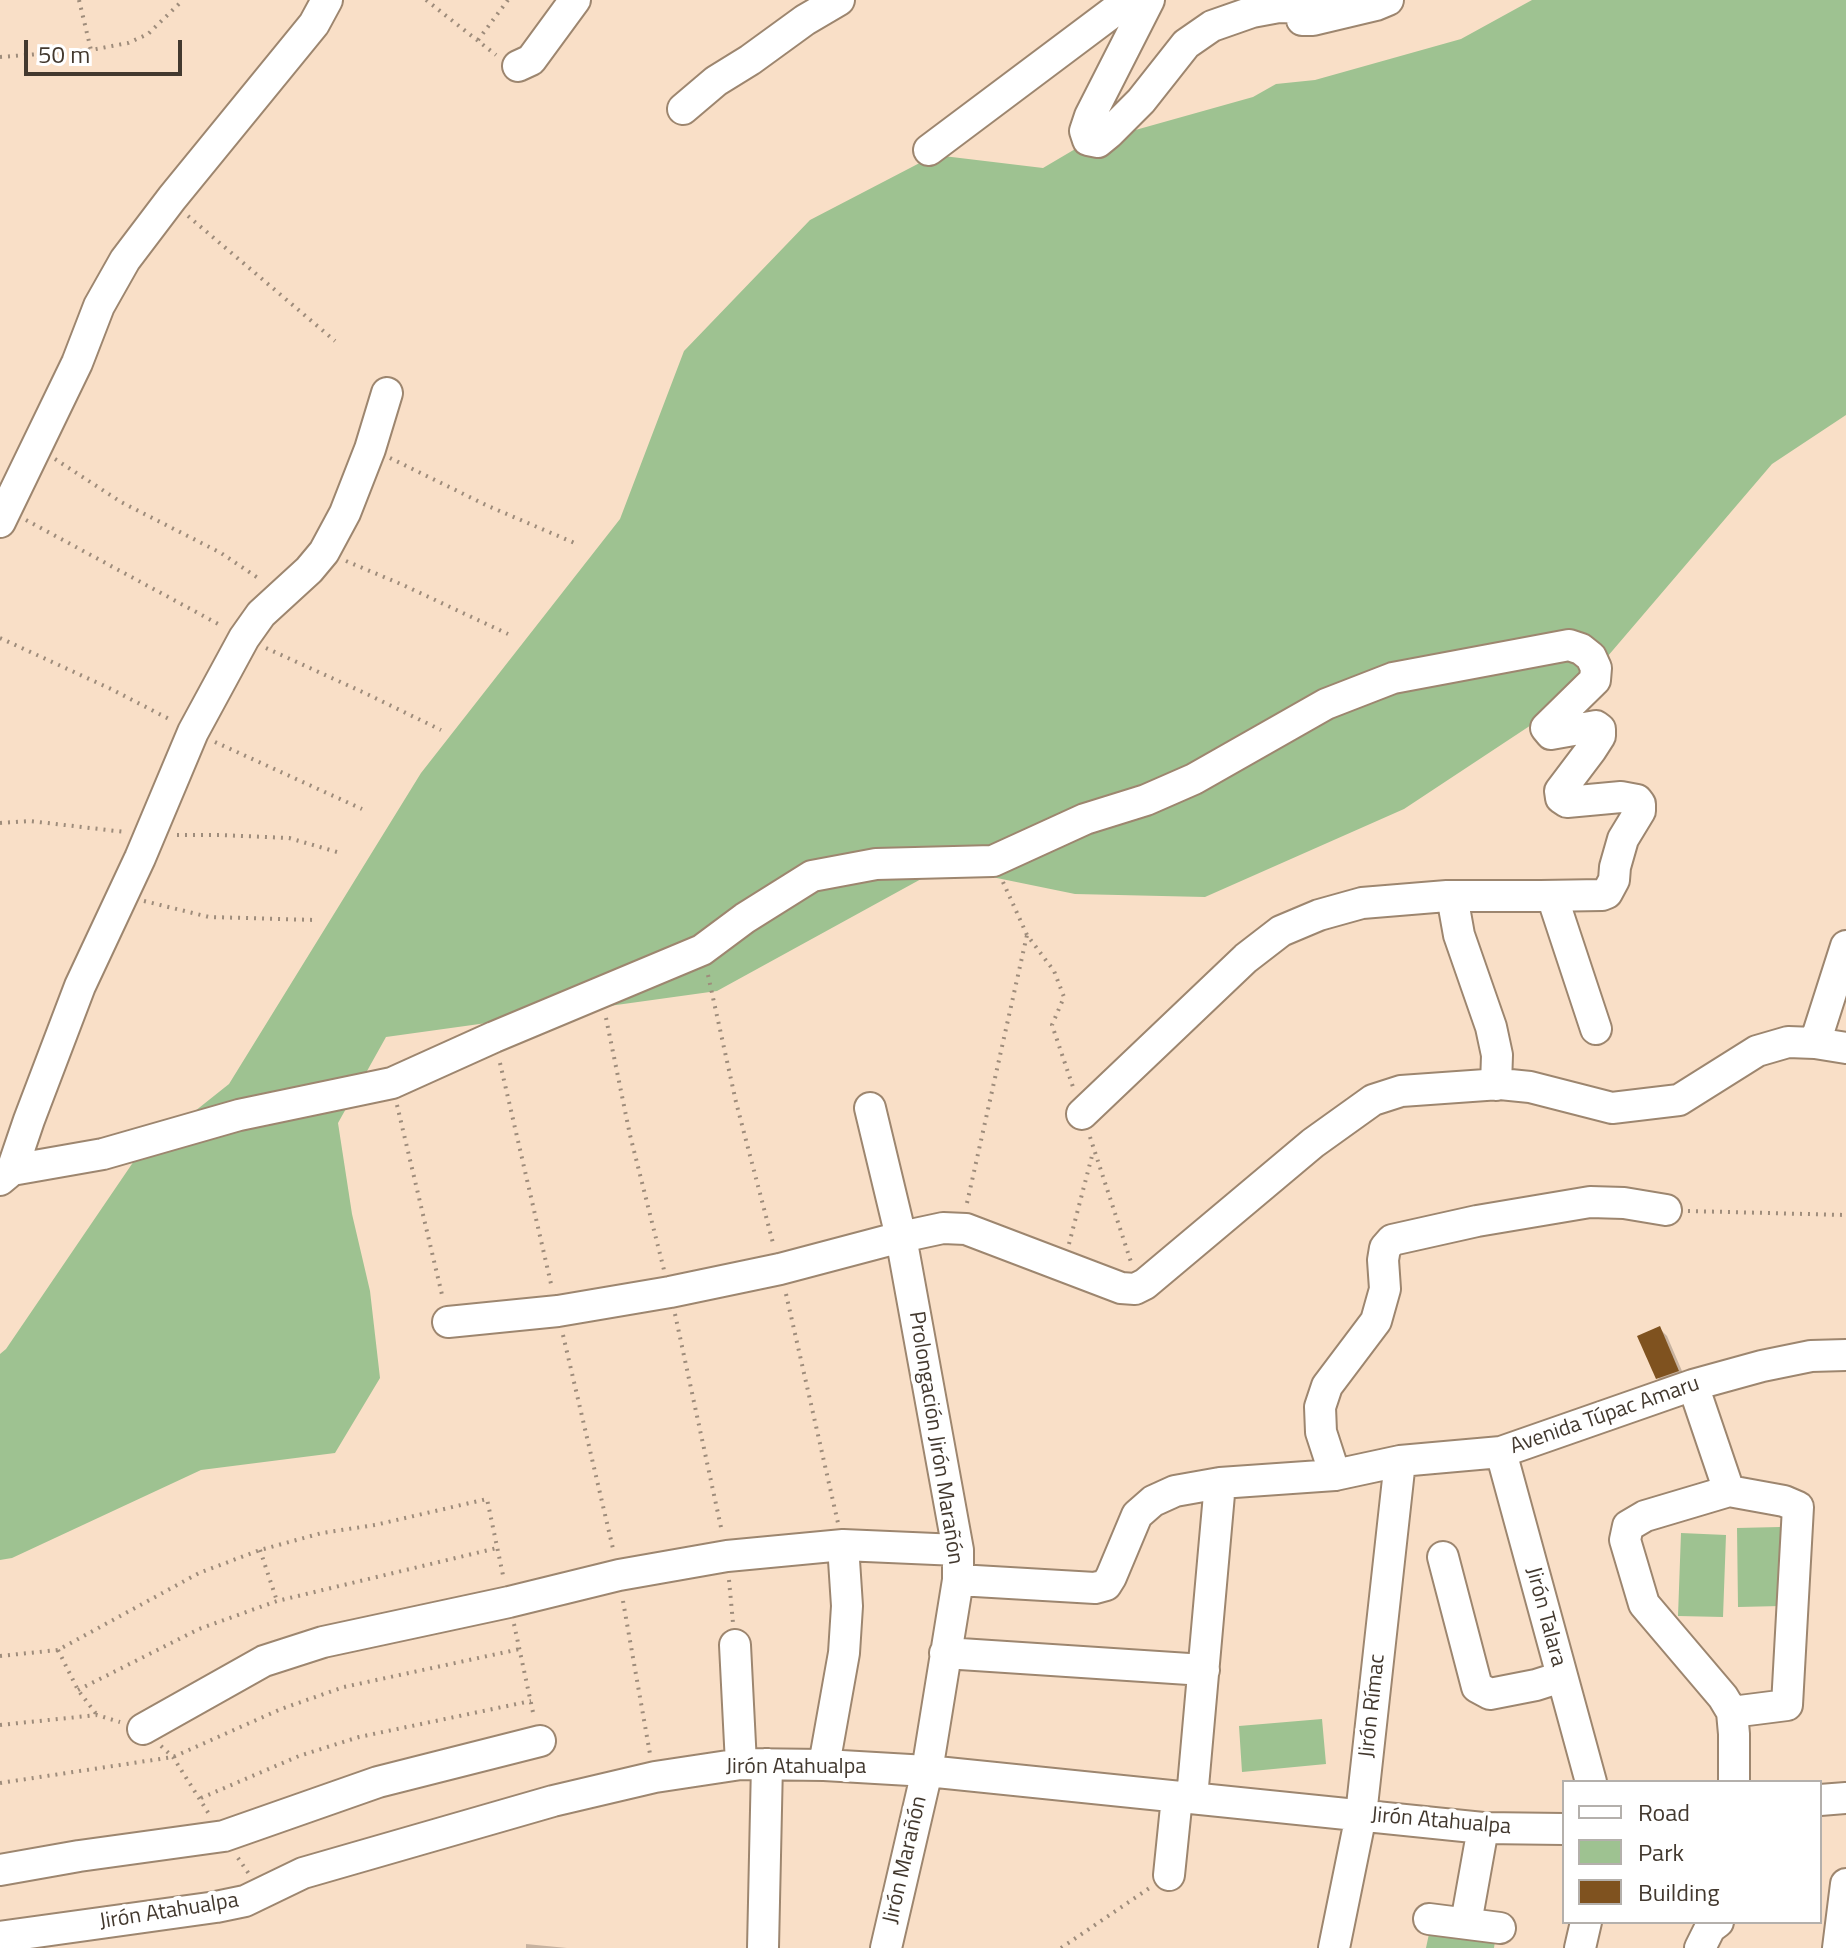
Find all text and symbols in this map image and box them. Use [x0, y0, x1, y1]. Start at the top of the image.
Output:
scale bar [28, 24, 186, 74]
text: 50 m [38, 36, 90, 72]
street label: Prolongación Jirón Marañón [902, 1310, 968, 1566]
street label: Avenida Túpac Amaru [1507, 1371, 1703, 1461]
street label: Jirón Talara [1519, 1564, 1571, 1670]
street label: Jirón Rímac [1354, 1653, 1392, 1759]
street label: Jirón Atahualpa [726, 1755, 866, 1781]
legend [1562, 1780, 1822, 1924]
street label: Jirón Marañón [878, 1794, 934, 1926]
text: Road [1638, 1794, 1690, 1830]
street label: Jirón Atahualpa [1370, 1803, 1512, 1841]
text: Park [1638, 1834, 1684, 1870]
text: Building [1638, 1874, 1720, 1910]
street label: Jirón Atahualpa [98, 1888, 240, 1936]

